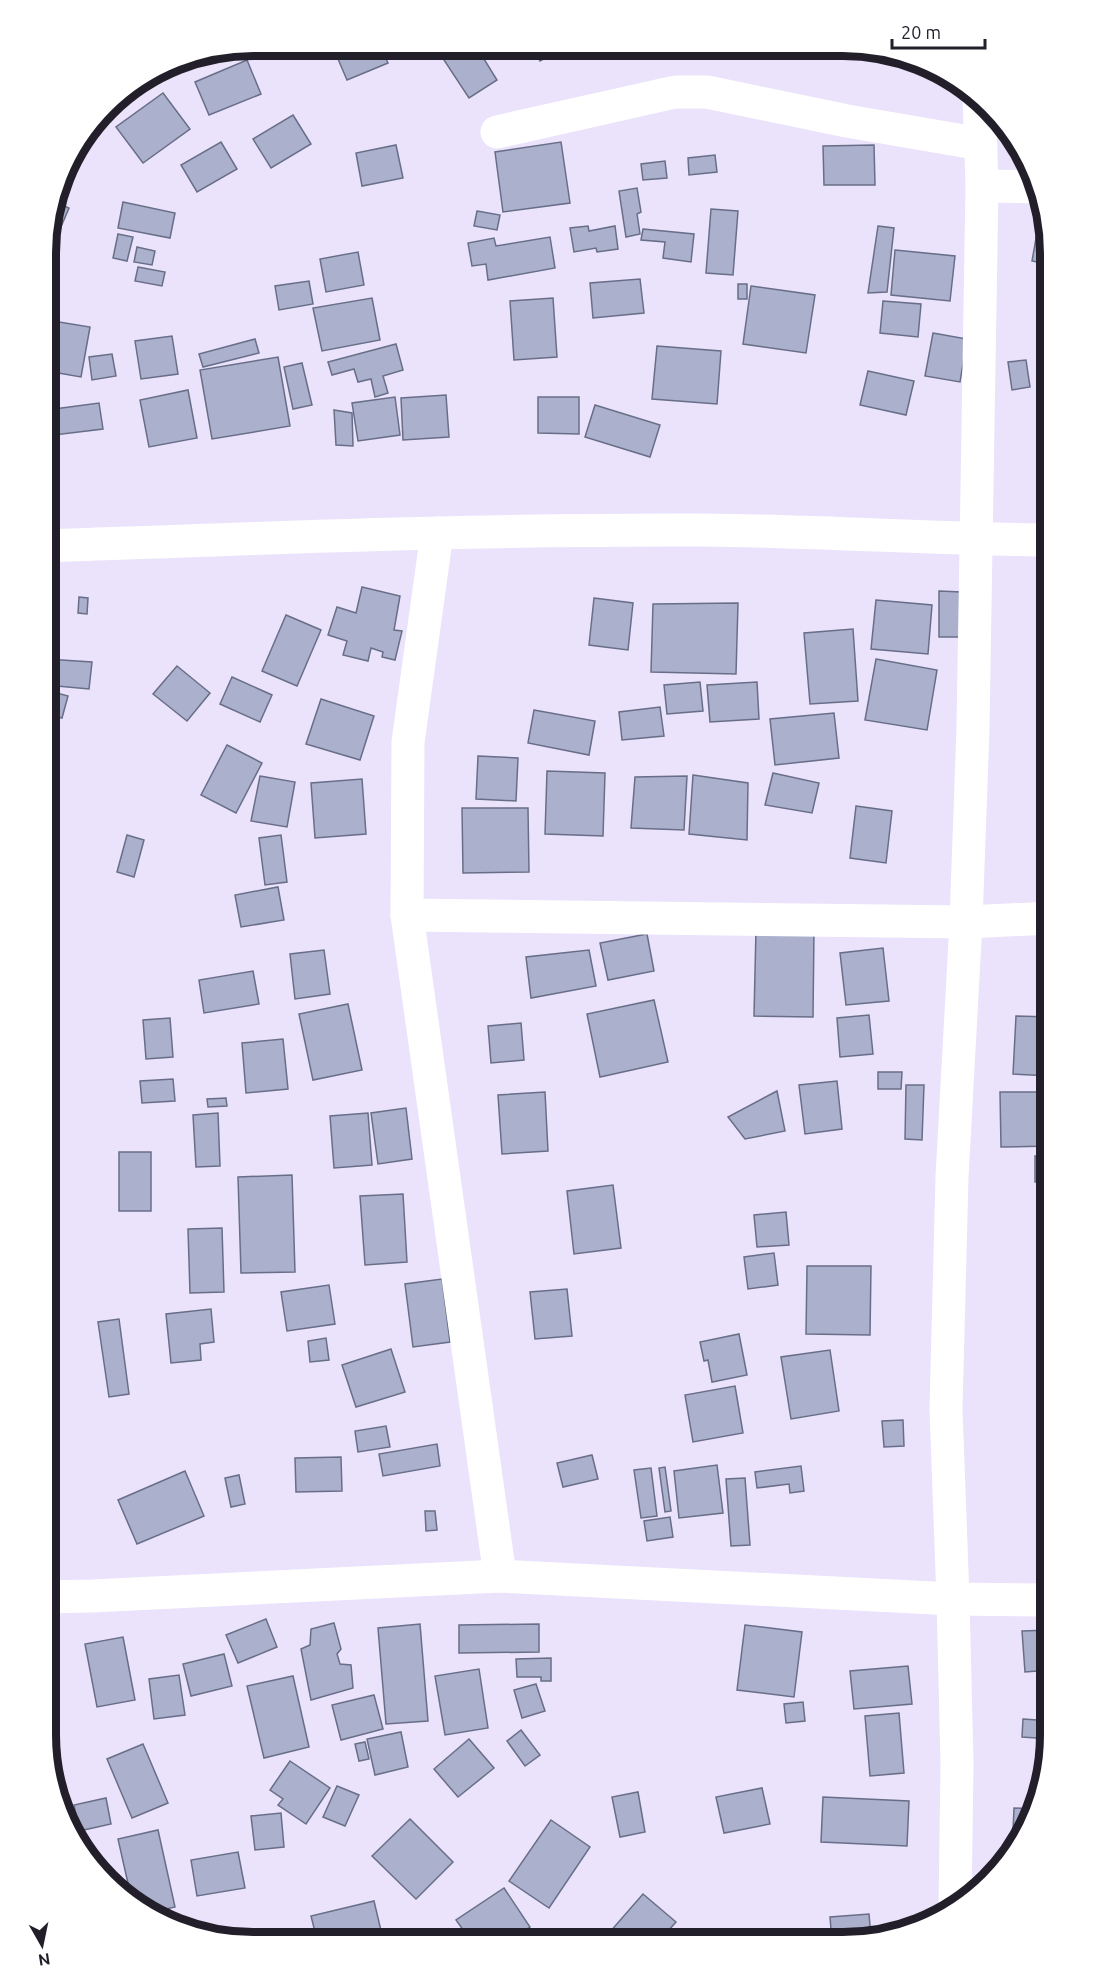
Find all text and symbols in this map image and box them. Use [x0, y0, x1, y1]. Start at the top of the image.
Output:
scale bar [892, 12, 985, 50]
text: 20 m [901, 22, 941, 42]
north arrow [12, 1915, 72, 1975]
text: N [37, 1950, 52, 1970]

